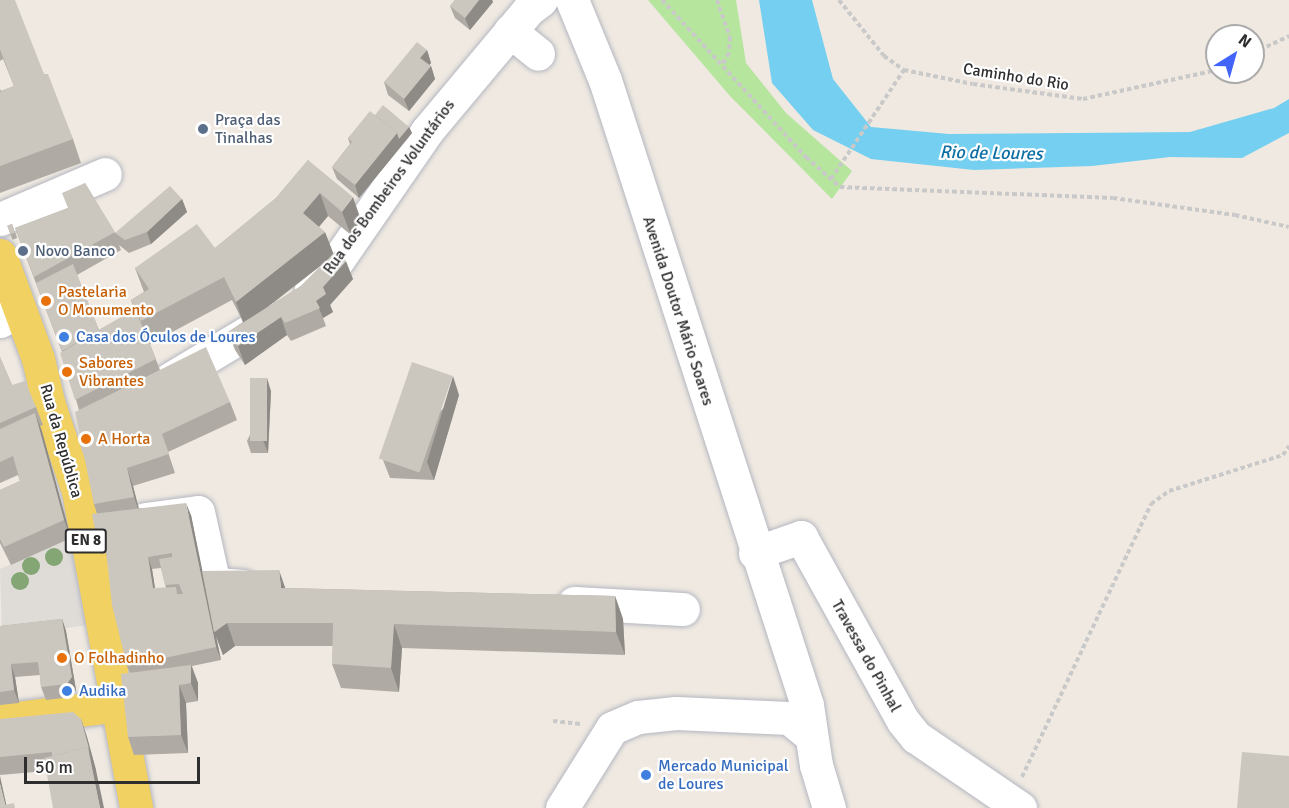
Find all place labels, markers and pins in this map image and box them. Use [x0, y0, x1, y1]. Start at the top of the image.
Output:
place label: Praça das Tinalhas [215, 110, 280, 148]
marker: Praça das Tinalhas [196, 122, 210, 136]
place label: Novo Banco [35, 241, 115, 261]
marker: Novo Banco [16, 244, 30, 258]
place label: Pastelaria O Monumento [58, 282, 154, 320]
marker: Pastelaria O Monumento [39, 294, 53, 308]
place label: Casa dos Óculos de Loures [76, 327, 255, 347]
marker: Casa dos Óculos de Loures [57, 330, 71, 344]
place label: Sabores Vibrantes [79, 353, 144, 391]
marker: Sabores Vibrantes [60, 365, 74, 379]
place label: A Horta [98, 429, 150, 449]
marker: A Horta [79, 432, 93, 446]
place label: O Folhadinho [74, 648, 164, 668]
marker: O Folhadinho [55, 651, 69, 665]
place label: Audika [79, 681, 126, 701]
marker: Audika [60, 684, 74, 698]
place label: Mercado Municipal de Loures [658, 756, 788, 794]
marker: Mercado Municipal de Loures [639, 768, 653, 782]

